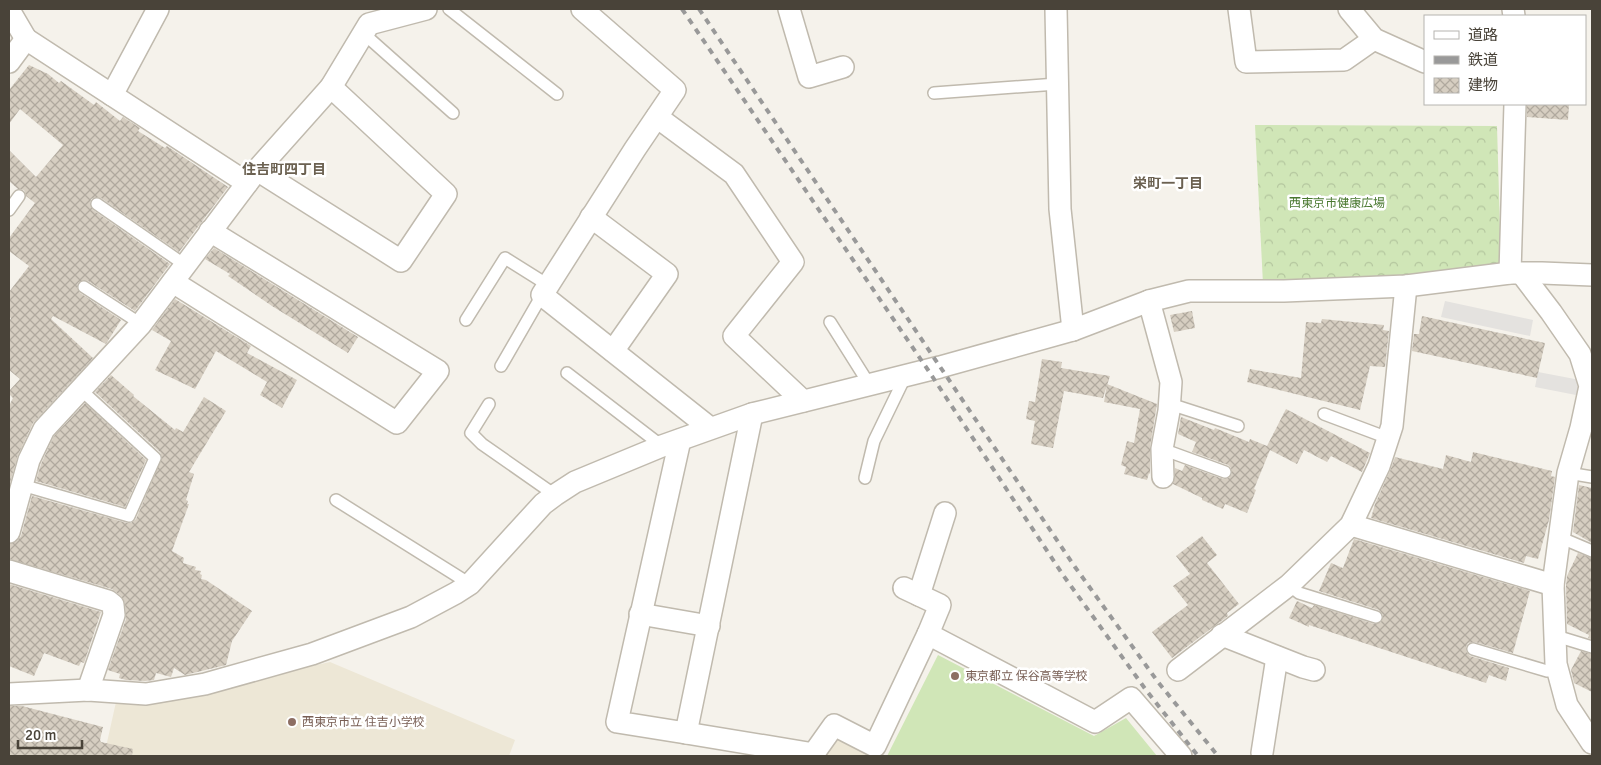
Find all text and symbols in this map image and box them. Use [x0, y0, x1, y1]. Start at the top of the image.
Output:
legend [1424, 15, 1586, 105]
text: 道路 [1468, 26, 1498, 44]
text: 鉄道 [1468, 51, 1498, 69]
text: 建物 [1468, 76, 1498, 94]
district label: 住吉町四丁目 [242, 161, 326, 178]
district label: 栄町一丁目 [1133, 175, 1203, 192]
park label: 西東京市健康広場 [1289, 196, 1385, 211]
place label: 東京都立 保谷高等学校 [965, 669, 1088, 684]
marker: 東京都立 保谷高等学校 [949, 670, 961, 682]
place label: 西東京市立 住吉小学校 [302, 715, 425, 730]
marker: 西東京市立 住吉小学校 [286, 716, 298, 728]
scale bar [18, 718, 81, 750]
text: 20 m [25, 726, 56, 744]

